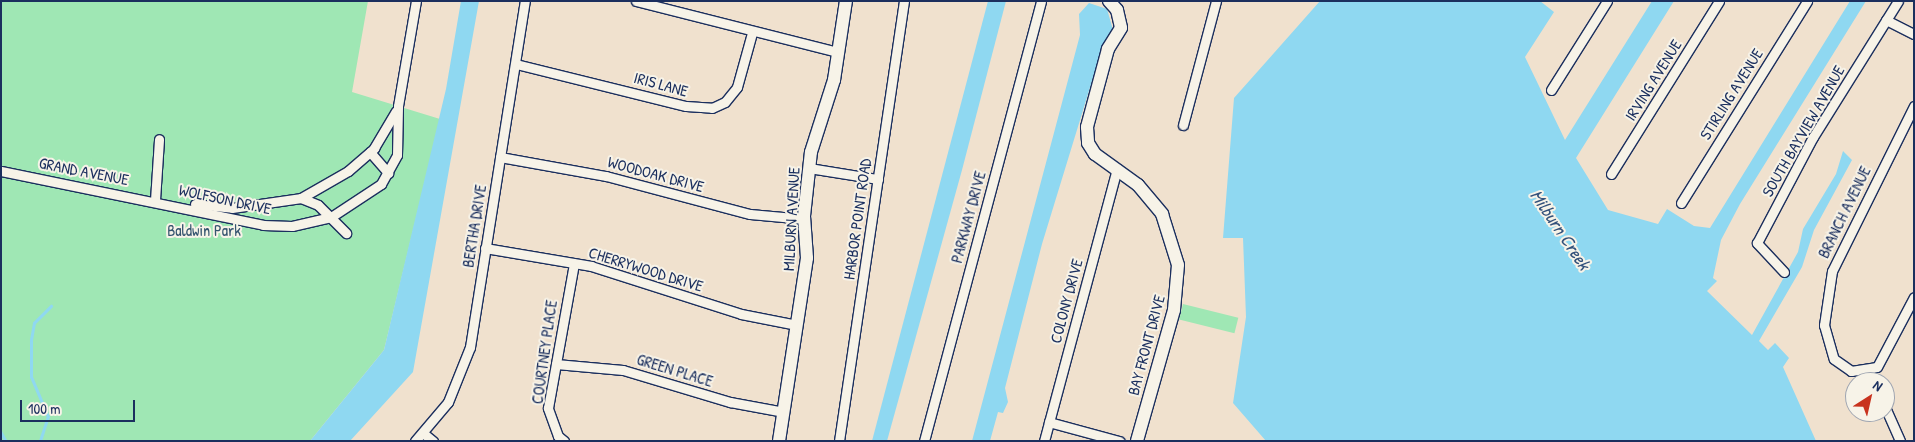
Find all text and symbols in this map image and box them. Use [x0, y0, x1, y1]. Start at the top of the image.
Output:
street label: IRVING AVENUE [1621, 36, 1685, 124]
street label: STIRLING AVENUE [1695, 45, 1767, 143]
street label: SOUTH BAYVIEW AVENUE [1758, 62, 1848, 200]
street label: IRIS LANE [632, 68, 690, 100]
street label: WOODOAK DRIVE [606, 152, 706, 196]
street label: GRAND AVENUE [38, 153, 130, 189]
street label: HARBOR POINT ROAD [839, 157, 875, 281]
street label: BRANCH AVENUE [1813, 163, 1875, 261]
street label: MILBURN AVENUE [779, 167, 803, 271]
street label: PARKWAY DRIVE [947, 169, 989, 265]
street label: WOLFSON DRIVE [177, 180, 273, 218]
street label: BERTHA DRIVE [458, 183, 490, 269]
water label: Milburn Creek [1525, 186, 1595, 274]
park label: Baldwin Park [167, 220, 241, 240]
street label: CHERRYWOOD DRIVE [587, 242, 705, 296]
street label: COLONY DRIVE [1046, 257, 1086, 345]
street label: BAY FRONT DRIVE [1123, 293, 1169, 397]
street label: COURTNEY PLACE [527, 299, 561, 405]
street label: GREEN PLACE [635, 349, 715, 391]
north arrow [1845, 372, 1895, 422]
text: N [1870, 375, 1887, 395]
scale bar [22, 390, 138, 422]
text: 100 m [28, 398, 61, 419]

